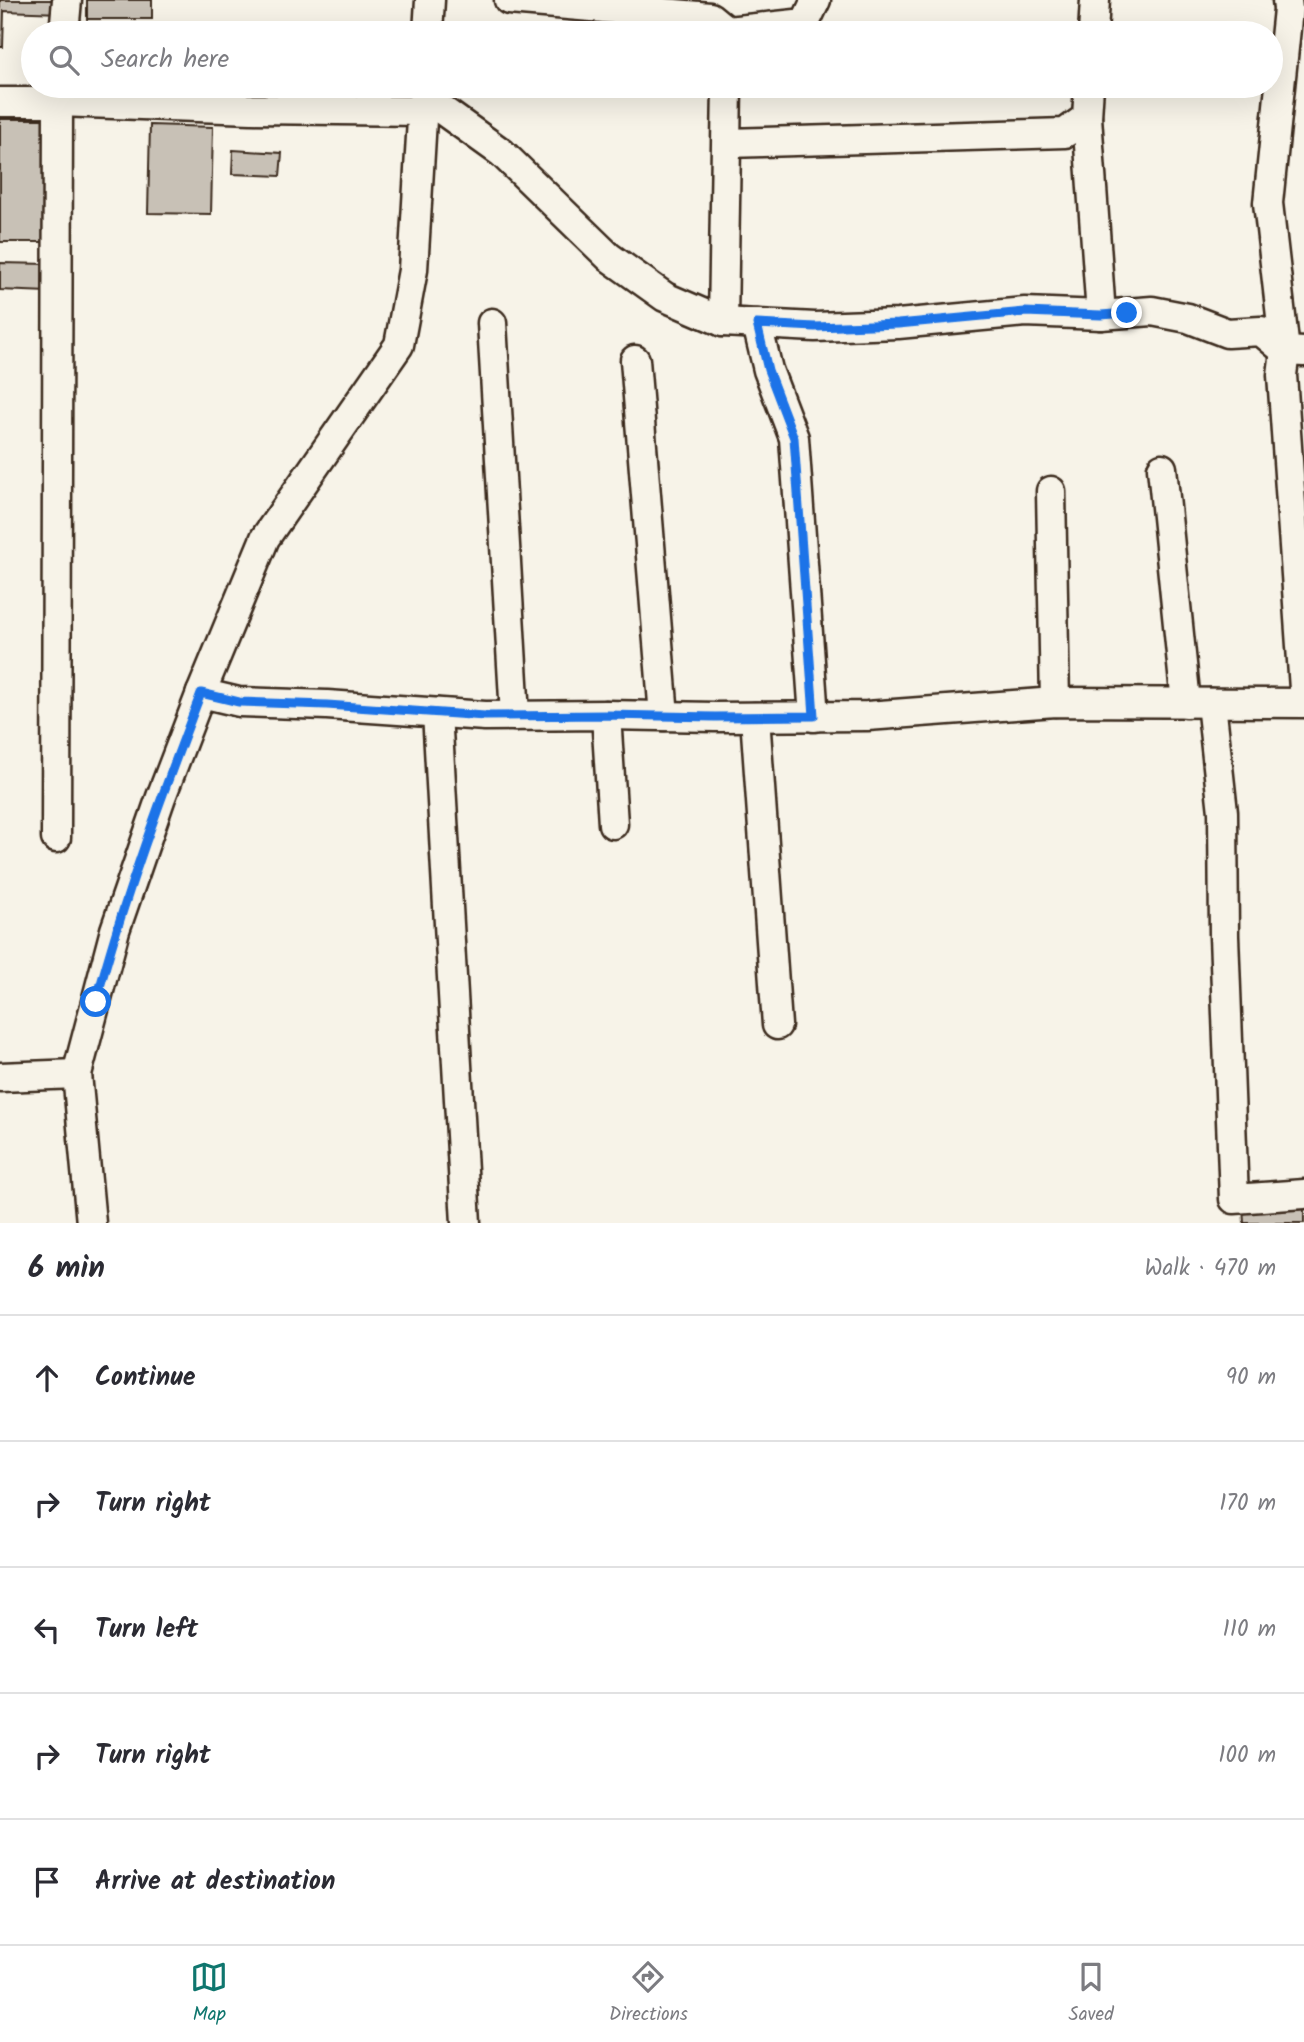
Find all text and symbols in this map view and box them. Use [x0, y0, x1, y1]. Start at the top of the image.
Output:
search box [21, 21, 1283, 98]
text: Search here [101, 39, 229, 81]
icon: search [45, 41, 83, 79]
route end [1111, 297, 1142, 328]
route start [80, 986, 111, 1017]
text: 6 min [28, 1245, 105, 1293]
text: Walk · 470 m [1145, 1251, 1276, 1287]
text: Continue [95, 1357, 196, 1399]
icon: ahead [28, 1359, 66, 1397]
text: 90 m [1226, 1360, 1276, 1396]
text: Turn right [95, 1483, 211, 1525]
icon: right [28, 1485, 66, 1523]
text: 170 m [1219, 1486, 1276, 1522]
text: Turn left [95, 1609, 198, 1651]
icon: left [28, 1611, 66, 1649]
text: 110 m [1223, 1612, 1276, 1648]
text: Turn right [95, 1735, 211, 1777]
icon: right [28, 1737, 66, 1775]
text: 100 m [1218, 1738, 1276, 1774]
text: Arrive at destination [95, 1861, 335, 1903]
icon: arrive [28, 1863, 66, 1901]
tab: Map [190, 1958, 228, 2030]
tab: Directions [609, 1958, 688, 2030]
tab: Saved [1069, 1958, 1114, 2030]

